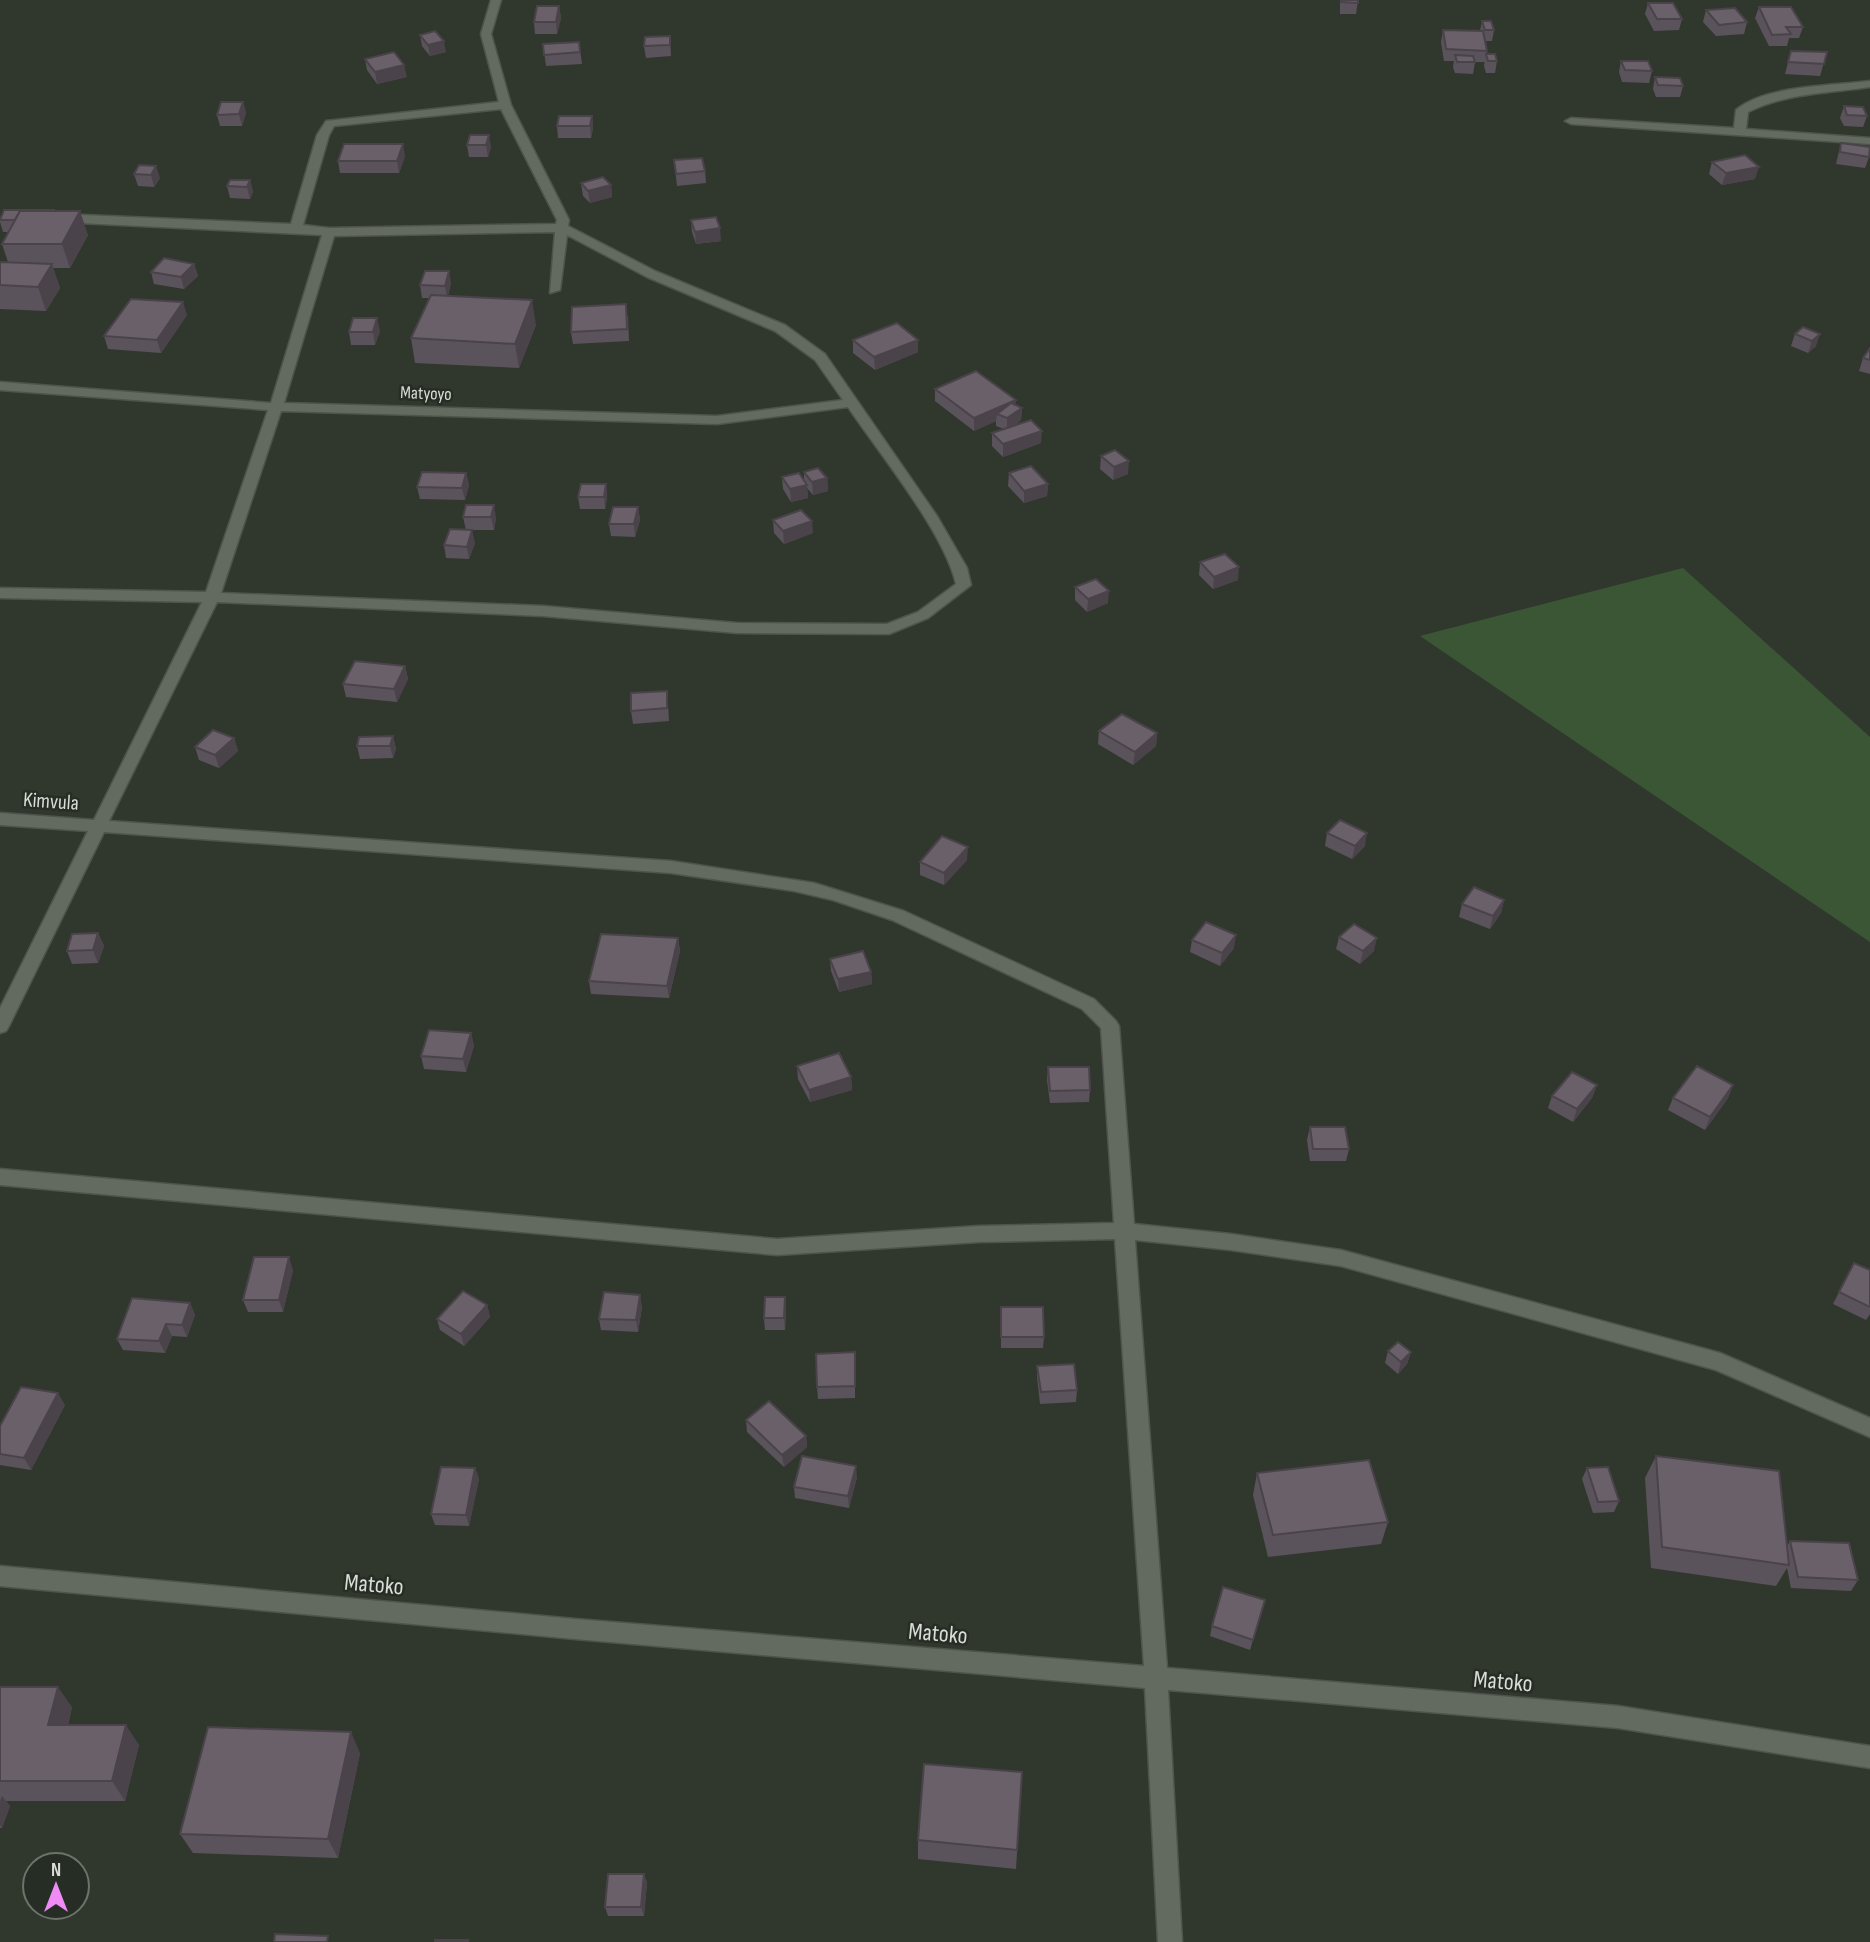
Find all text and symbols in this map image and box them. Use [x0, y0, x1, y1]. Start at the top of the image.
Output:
street label: Matyoyo [400, 382, 452, 405]
street label: Kimvula [22, 787, 80, 816]
street label: Matoko [343, 1567, 405, 1602]
street label: Matoko [907, 1616, 969, 1651]
street label: Matoko [1472, 1664, 1534, 1699]
north arrow [21, 1851, 91, 1921]
text: N [51, 1859, 61, 1882]

